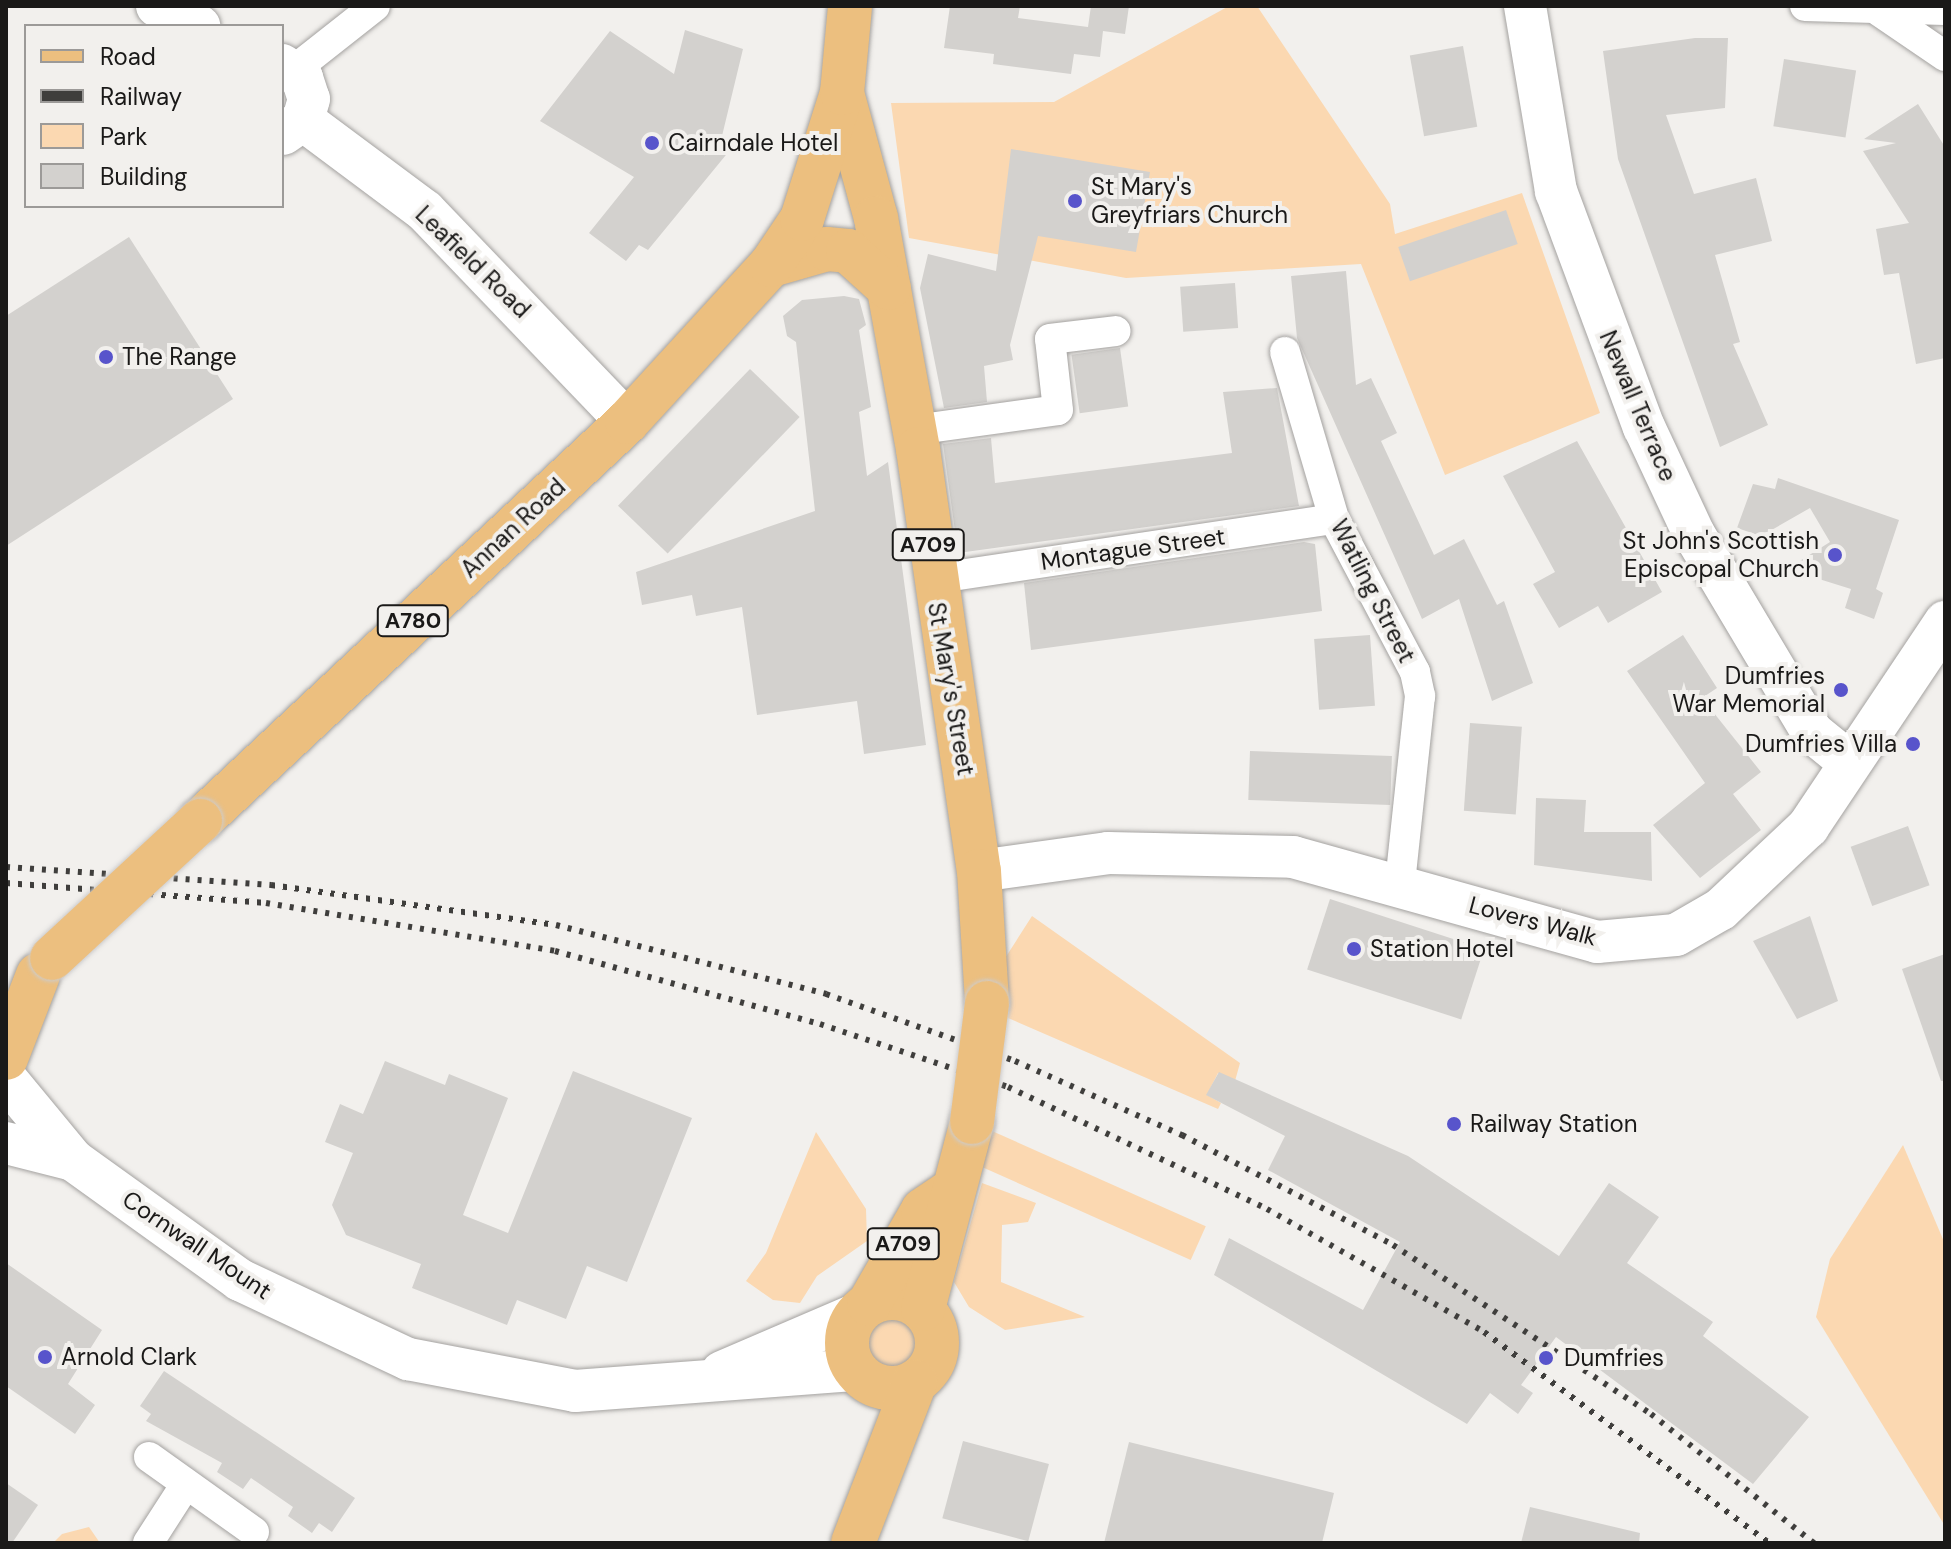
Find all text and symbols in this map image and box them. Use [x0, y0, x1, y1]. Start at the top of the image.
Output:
legend [24, 24, 284, 208]
text: Road [100, 41, 156, 72]
text: Railway [100, 81, 182, 112]
text: Park [100, 121, 147, 152]
place label: Cairndale Hotel [668, 129, 838, 157]
marker: Cairndale Hotel [643, 134, 661, 152]
text: Building [100, 161, 187, 192]
place label: St Mary's Greyfriars Church [1091, 173, 1288, 229]
marker: St Mary's Greyfriars Church [1066, 192, 1084, 210]
street label: Leafield Road [410, 200, 536, 324]
street label: Newall Terrace [1593, 326, 1683, 486]
place label: The Range [122, 343, 237, 371]
marker: The Range [97, 348, 115, 366]
street label: Annan Road [455, 472, 571, 584]
street label: Watling Street [1325, 515, 1421, 667]
street label: Montague Street [1039, 522, 1227, 576]
road number: A709 [890, 527, 966, 563]
place label: St John's Scottish Episcopal Church [1623, 527, 1819, 583]
marker: St John's Scottish Episcopal Church [1826, 546, 1844, 564]
street label: St Mary's Street [922, 600, 980, 778]
road number: A780 [375, 603, 451, 639]
place label: Dumfries War Memorial [1672, 662, 1825, 718]
marker: Dumfries War Memorial [1832, 681, 1850, 699]
place label: Dumfries Villa [1745, 730, 1897, 758]
marker: Dumfries Villa [1904, 735, 1922, 753]
street label: Lovers Walk [1466, 890, 1600, 952]
place label: Station Hotel [1370, 935, 1514, 963]
marker: Station Hotel [1345, 940, 1363, 958]
place label: Railway Station [1470, 1110, 1638, 1138]
marker: Railway Station [1445, 1115, 1463, 1133]
street label: Cornwall Mount [117, 1185, 277, 1305]
road number: A709 [865, 1226, 941, 1262]
place label: Arnold Clark [61, 1343, 197, 1371]
place label: Dumfries [1564, 1344, 1664, 1372]
marker: Dumfries [1535, 1347, 1557, 1369]
marker: Arnold Clark [36, 1348, 54, 1366]

